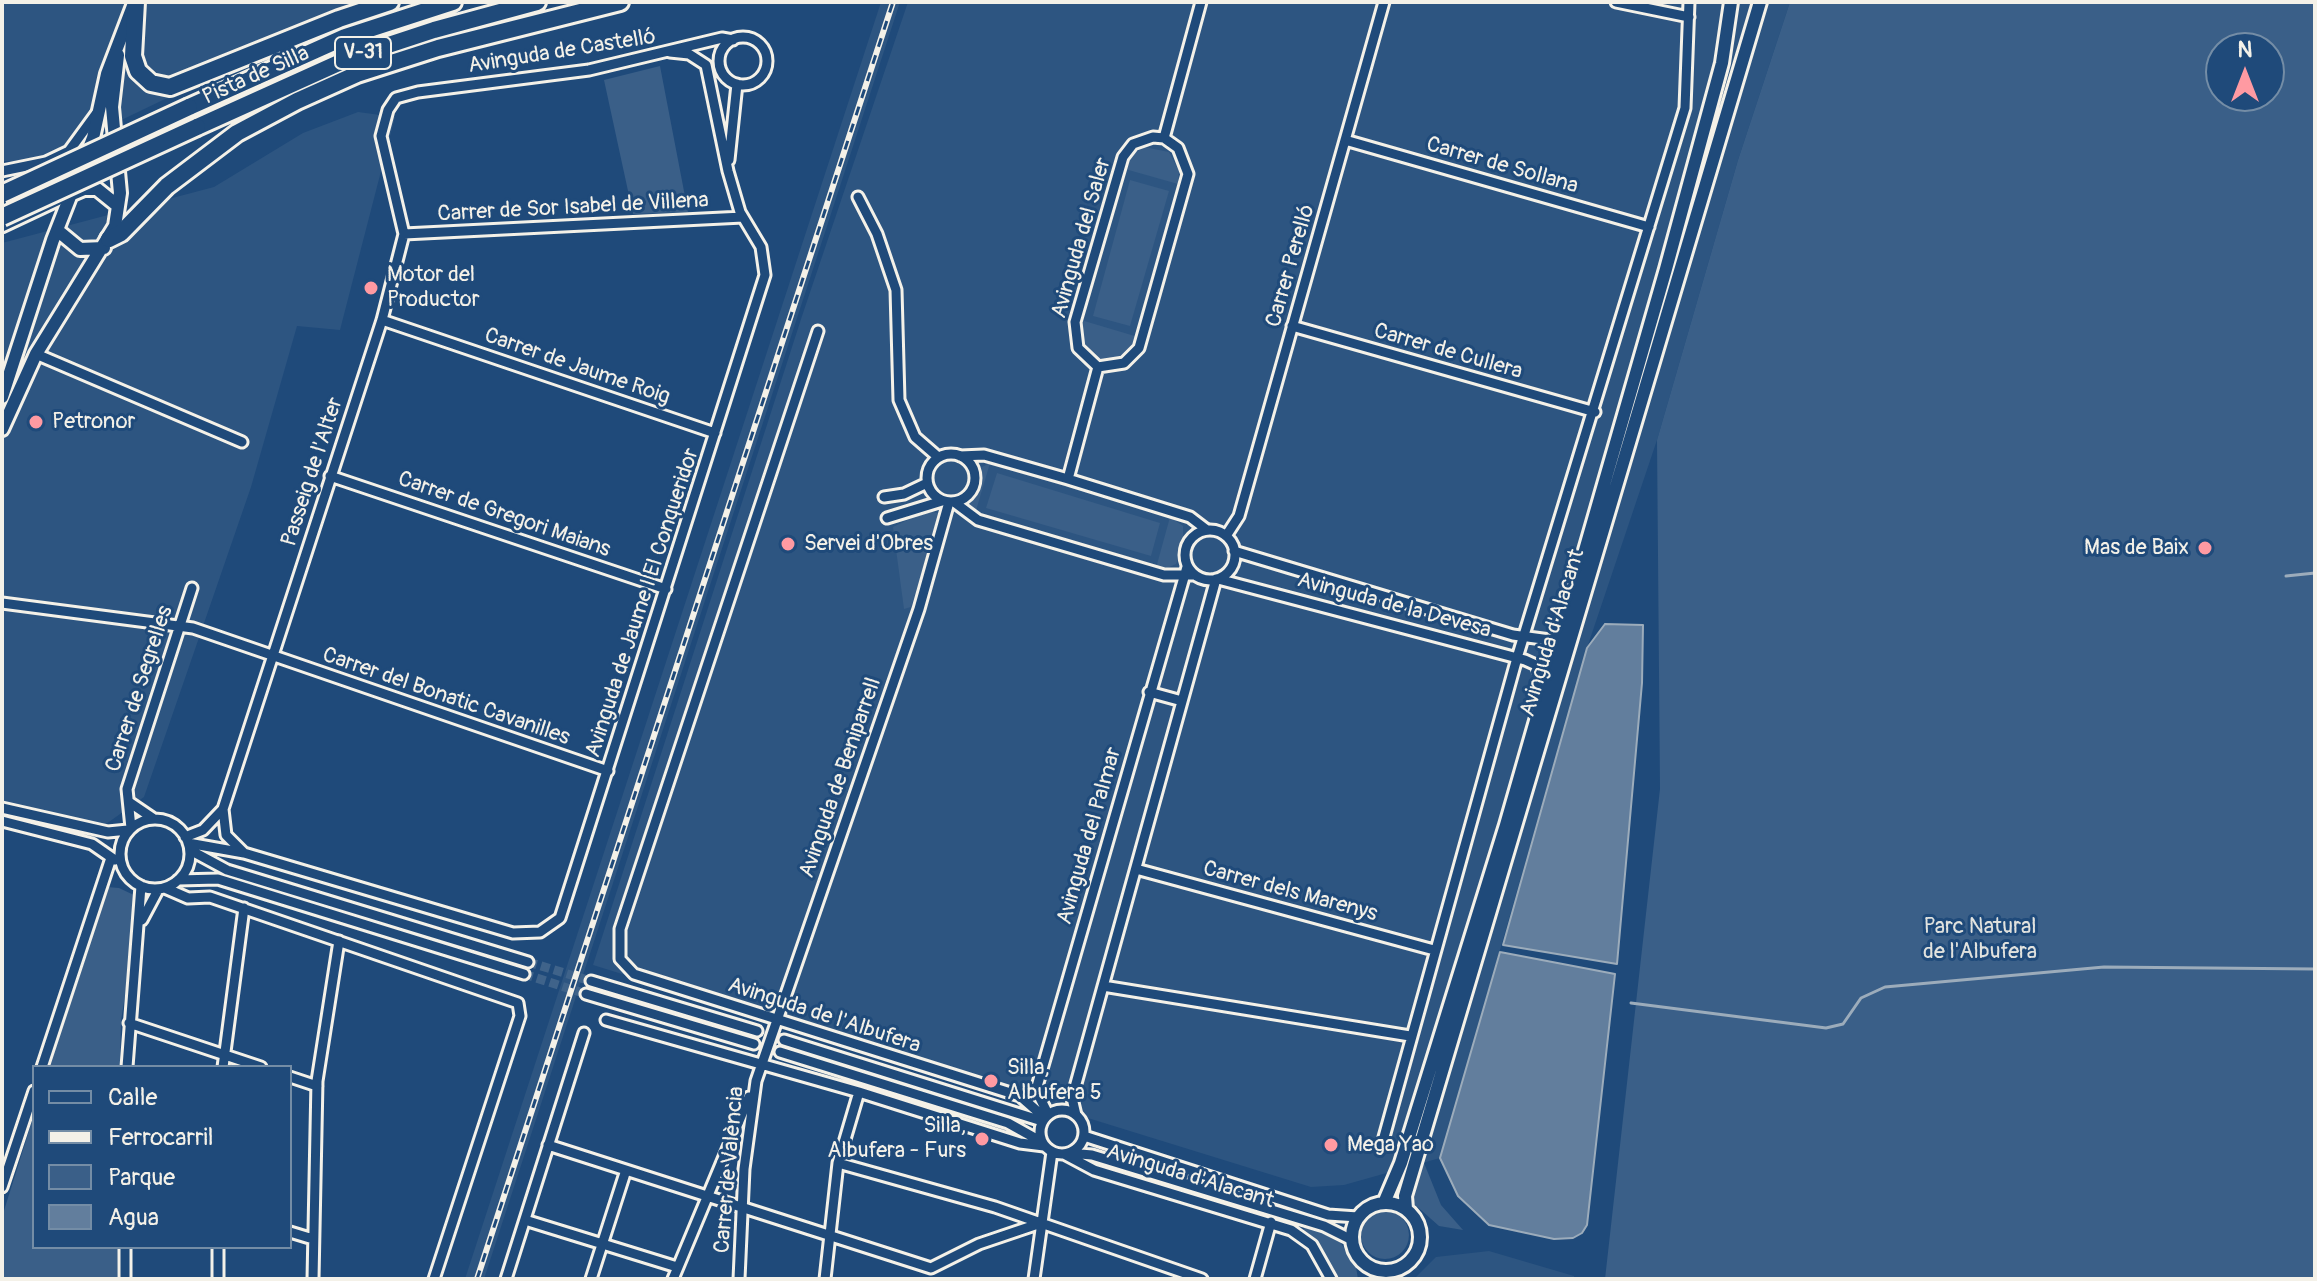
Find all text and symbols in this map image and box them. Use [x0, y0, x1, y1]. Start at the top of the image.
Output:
street label: Avinguda de Castelló [466, 24, 658, 80]
north arrow [2205, 32, 2285, 112]
text: N [2238, 36, 2252, 64]
road number: V-31 [335, 37, 391, 69]
street label: Pista de Silla [199, 41, 313, 111]
street label: Carrer de Sollana [1423, 132, 1581, 200]
street label: Avinguda del Saler [1046, 155, 1118, 321]
street label: Carrer de Sor Isabel de Villena [437, 188, 709, 228]
street label: Carrer Perelló [1261, 202, 1321, 330]
place label: Motor del Productor [387, 262, 480, 314]
marker: Motor del Productor [362, 279, 380, 297]
street label: Carrer de Cullera [1371, 318, 1525, 386]
street label: Carrer de Jaume Roig [481, 323, 673, 411]
street label: Passeig de l'Alter [276, 394, 350, 550]
place label: Petronor [52, 409, 135, 435]
marker: Petronor [27, 413, 45, 431]
street label: Avinguda de Jaume I El Conqueridor [580, 445, 706, 761]
street label: Carrer de Gregori Maians [394, 466, 614, 564]
place label: Servei d'Obres [804, 531, 933, 557]
marker: Servei d'Obres [779, 535, 797, 553]
place label: Mas de Baix [2084, 535, 2189, 561]
marker: Mas de Baix [2196, 539, 2214, 557]
street label: Avinguda d'Alacant [1515, 546, 1591, 720]
street label: Avinguda de la Devesa [1294, 567, 1494, 645]
street label: Carrer de Segrelles [101, 603, 179, 775]
street label: Carrer del Bonatic Cavanilles [319, 642, 573, 752]
street label: Avinguda de Beniparrell [794, 674, 888, 882]
street label: Avinguda del Palmar [1052, 744, 1128, 928]
street label: Carrer dels Marenys [1200, 856, 1380, 928]
park label: Parc Natural de l'Albufera [1923, 914, 2037, 966]
street label: Avinguda de l'Albufera [724, 972, 924, 1060]
place label: Silla, Albufera 5 [1007, 1055, 1102, 1106]
legend [32, 1065, 292, 1249]
marker: Silla, Albufera 5 [982, 1072, 1000, 1090]
text: Calle [108, 1083, 157, 1112]
street label: Carrer de València [710, 1086, 750, 1254]
place label: Silla, Albufera - Furs [827, 1113, 966, 1164]
text: Ferrocarril [108, 1123, 214, 1152]
marker: Silla, Albufera - Furs [973, 1130, 991, 1148]
place label: Mega Yao [1347, 1132, 1434, 1158]
marker: Mega Yao [1322, 1136, 1340, 1154]
street label: Avinguda d'Alacant [1103, 1139, 1277, 1215]
text: Parque [108, 1163, 175, 1192]
text: Agua [108, 1203, 159, 1232]

